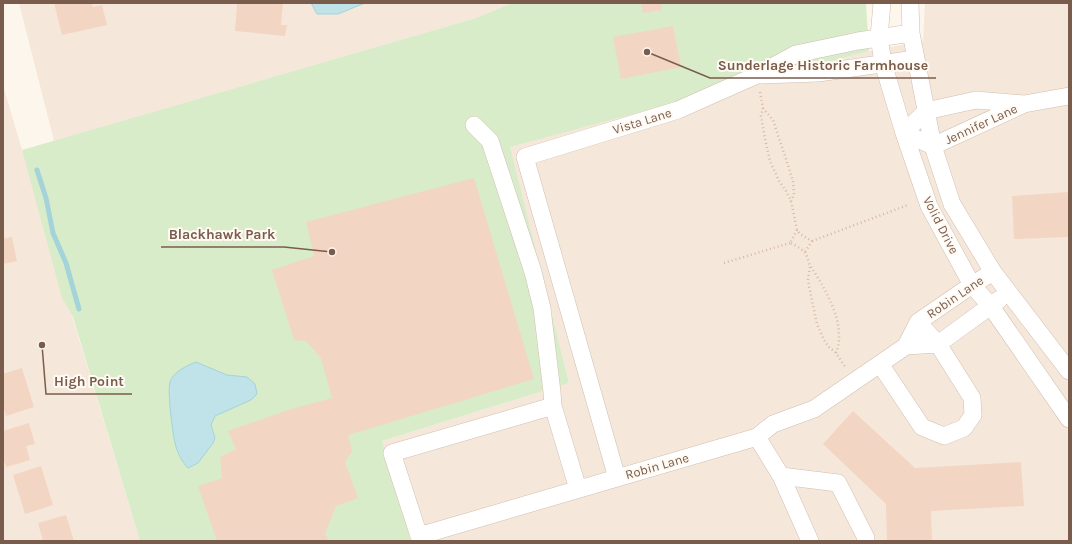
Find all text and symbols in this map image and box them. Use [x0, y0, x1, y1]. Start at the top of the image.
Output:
callout: Sunderlage Historic Farmhouse [710, 52, 936, 78]
text: Sunderlage Historic Farmhouse [718, 57, 928, 74]
street label: Jennifer Lane [942, 101, 1020, 147]
street label: Vista Lane [611, 105, 674, 137]
street label: Volid Drive [920, 194, 962, 257]
callout: Blackhawk Park [161, 221, 284, 247]
text: Blackhawk Park [169, 226, 276, 243]
street label: Robin Lane [924, 272, 987, 321]
callout: High Point [46, 368, 132, 394]
text: High Point [54, 373, 124, 390]
street label: Robin Lane [624, 450, 691, 482]

